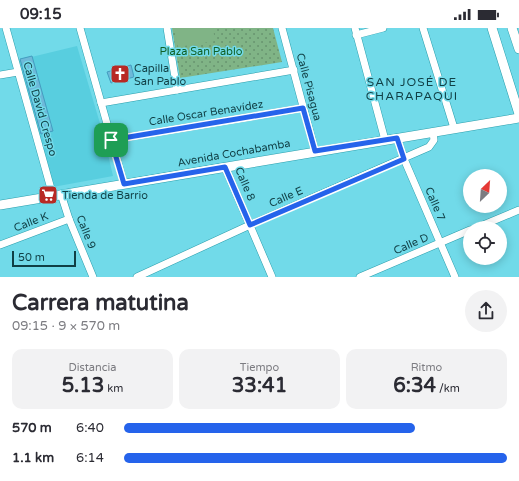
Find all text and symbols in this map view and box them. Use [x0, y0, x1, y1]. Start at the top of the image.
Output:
text: 09:15 [20, 5, 62, 23]
park label: Plaza San Pablo [160, 45, 243, 58]
street label: Calle Pisagua [294, 52, 324, 122]
street label: Calle David Crespo [20, 60, 60, 158]
place label: Capilla San Pablo [134, 62, 186, 88]
church icon: Capilla San Pablo [109, 63, 131, 85]
district label: SAN JOSÉ DE CHARAPAQUI [366, 75, 458, 103]
street label: Calle Oscar Benavídez [148, 97, 265, 128]
pin [94, 123, 128, 157]
icon: arrive [100, 129, 122, 151]
street label: Avenida Cochabamba [177, 137, 291, 169]
street label: Calle 8 [232, 165, 258, 203]
north arrow [463, 169, 507, 213]
map controls [463, 169, 507, 265]
supermarket icon: Tienda de Barrio [37, 184, 59, 206]
street label: Calle E [267, 184, 305, 210]
street label: Calle 7 [422, 185, 448, 223]
place label: Tienda de Barrio [62, 189, 148, 202]
street label: Calle K [12, 209, 51, 234]
street label: Calle 9 [73, 213, 99, 251]
button: locate [463, 221, 507, 265]
street label: Calle D [392, 231, 430, 257]
scale bar [12, 249, 76, 268]
text: 50 m [18, 251, 45, 264]
text: Carrera matutina [12, 290, 189, 316]
button: share [465, 290, 507, 332]
text: 09:15 · 9 × 570 m [12, 318, 120, 334]
text: Distancia [69, 361, 117, 374]
text: Tiempo [240, 361, 279, 374]
text: Ritmo [411, 361, 442, 374]
text: 5.13 [62, 374, 104, 398]
text: 33:41 [232, 374, 287, 398]
text: 6:34 [393, 374, 436, 398]
text: km [104, 382, 123, 395]
text: /km [436, 382, 460, 395]
text: 570 m [12, 420, 52, 436]
text: 6:40 [76, 420, 104, 436]
text: 1.1 km [12, 450, 54, 466]
text: 6:14 [76, 450, 104, 466]

